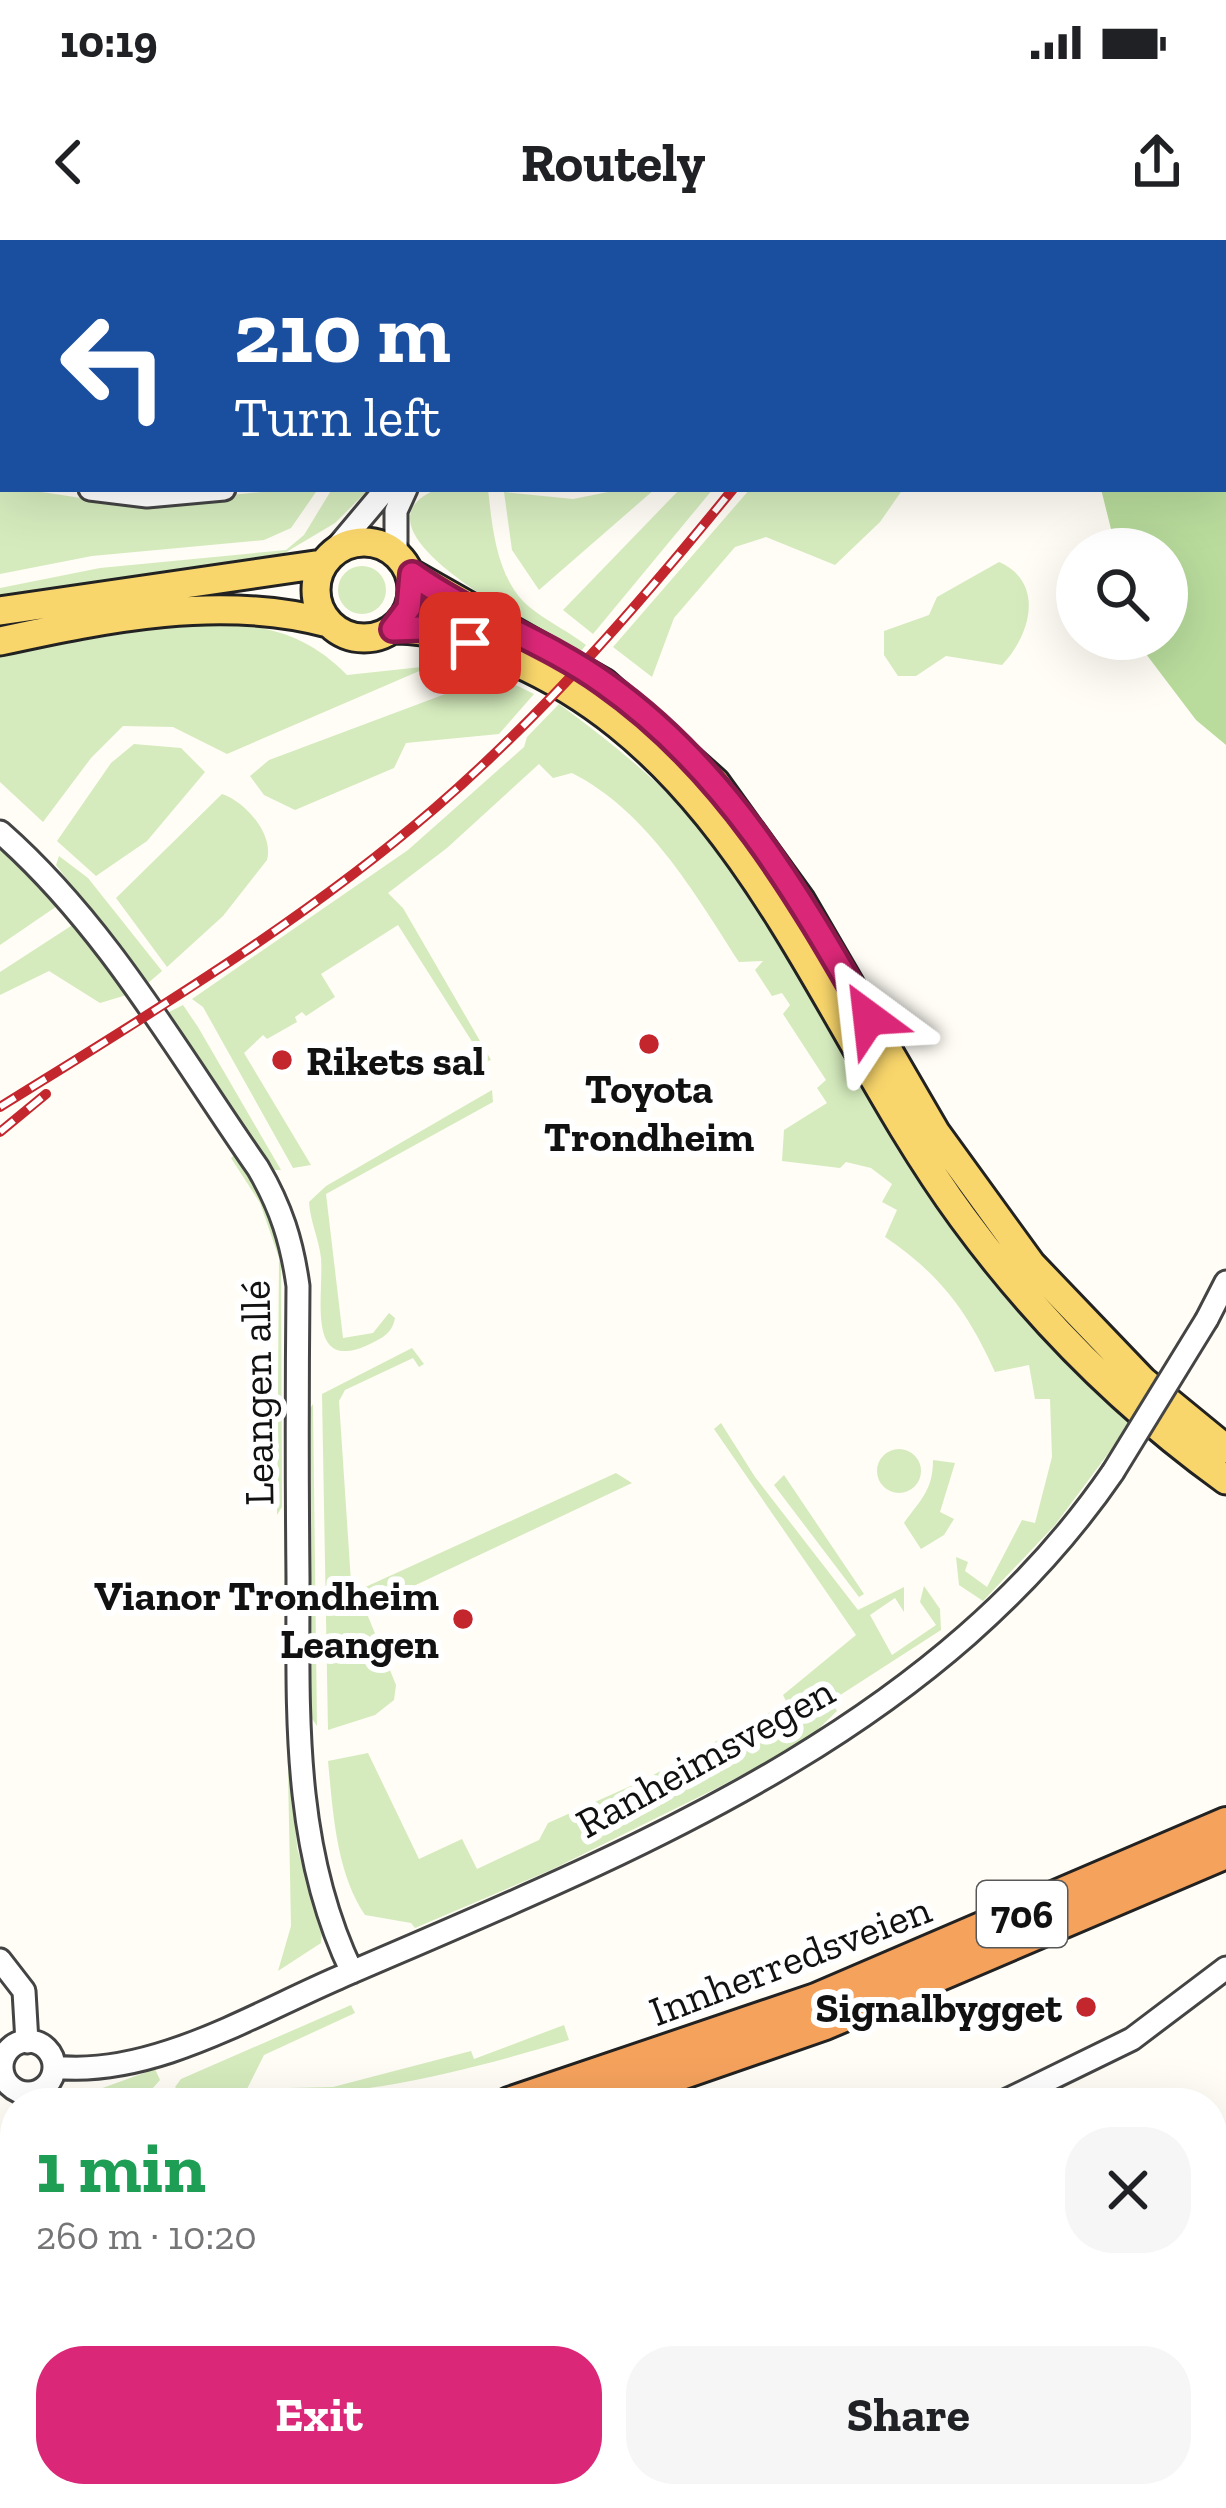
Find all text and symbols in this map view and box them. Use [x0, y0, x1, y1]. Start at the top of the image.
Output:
text: 10:19 [60, 15, 158, 69]
icon: back [36, 129, 102, 195]
icon: share [1124, 129, 1190, 195]
text: Routely [521, 130, 705, 195]
text: 210 m [234, 283, 451, 384]
icon: left [36, 288, 192, 444]
text: Turn left [234, 385, 441, 450]
map controls [1056, 528, 1188, 660]
button: search [1056, 528, 1188, 660]
pin [419, 592, 521, 694]
icon: arrive [437, 610, 503, 676]
position arrow [806, 955, 932, 1081]
marker: Toyota Trondheim [636, 1031, 662, 1057]
place label: Rikets sal [306, 1035, 485, 1086]
marker: Rikets sal [269, 1047, 295, 1073]
place label: Toyota Trondheim [544, 1063, 755, 1162]
street label: Leangen allé [230, 1280, 284, 1506]
place label: Vianor Trondheim Leangen [94, 1570, 439, 1669]
marker: Vianor Trondheim Leangen [450, 1606, 476, 1632]
street label: Ranheimsvegen [567, 1665, 843, 1849]
road number: 706 [977, 1881, 1067, 1947]
street label: Innherredsveien [642, 1883, 938, 2037]
place label: Signalbygget [815, 1982, 1063, 2033]
marker: Signalbygget [1073, 1994, 1099, 2020]
text: 1 min [36, 2124, 206, 2210]
button: close [1065, 2127, 1191, 2253]
text: 260 m · 10:20 [36, 2212, 257, 2259]
button: Exit [36, 2346, 602, 2484]
button: Share [626, 2346, 1191, 2484]

